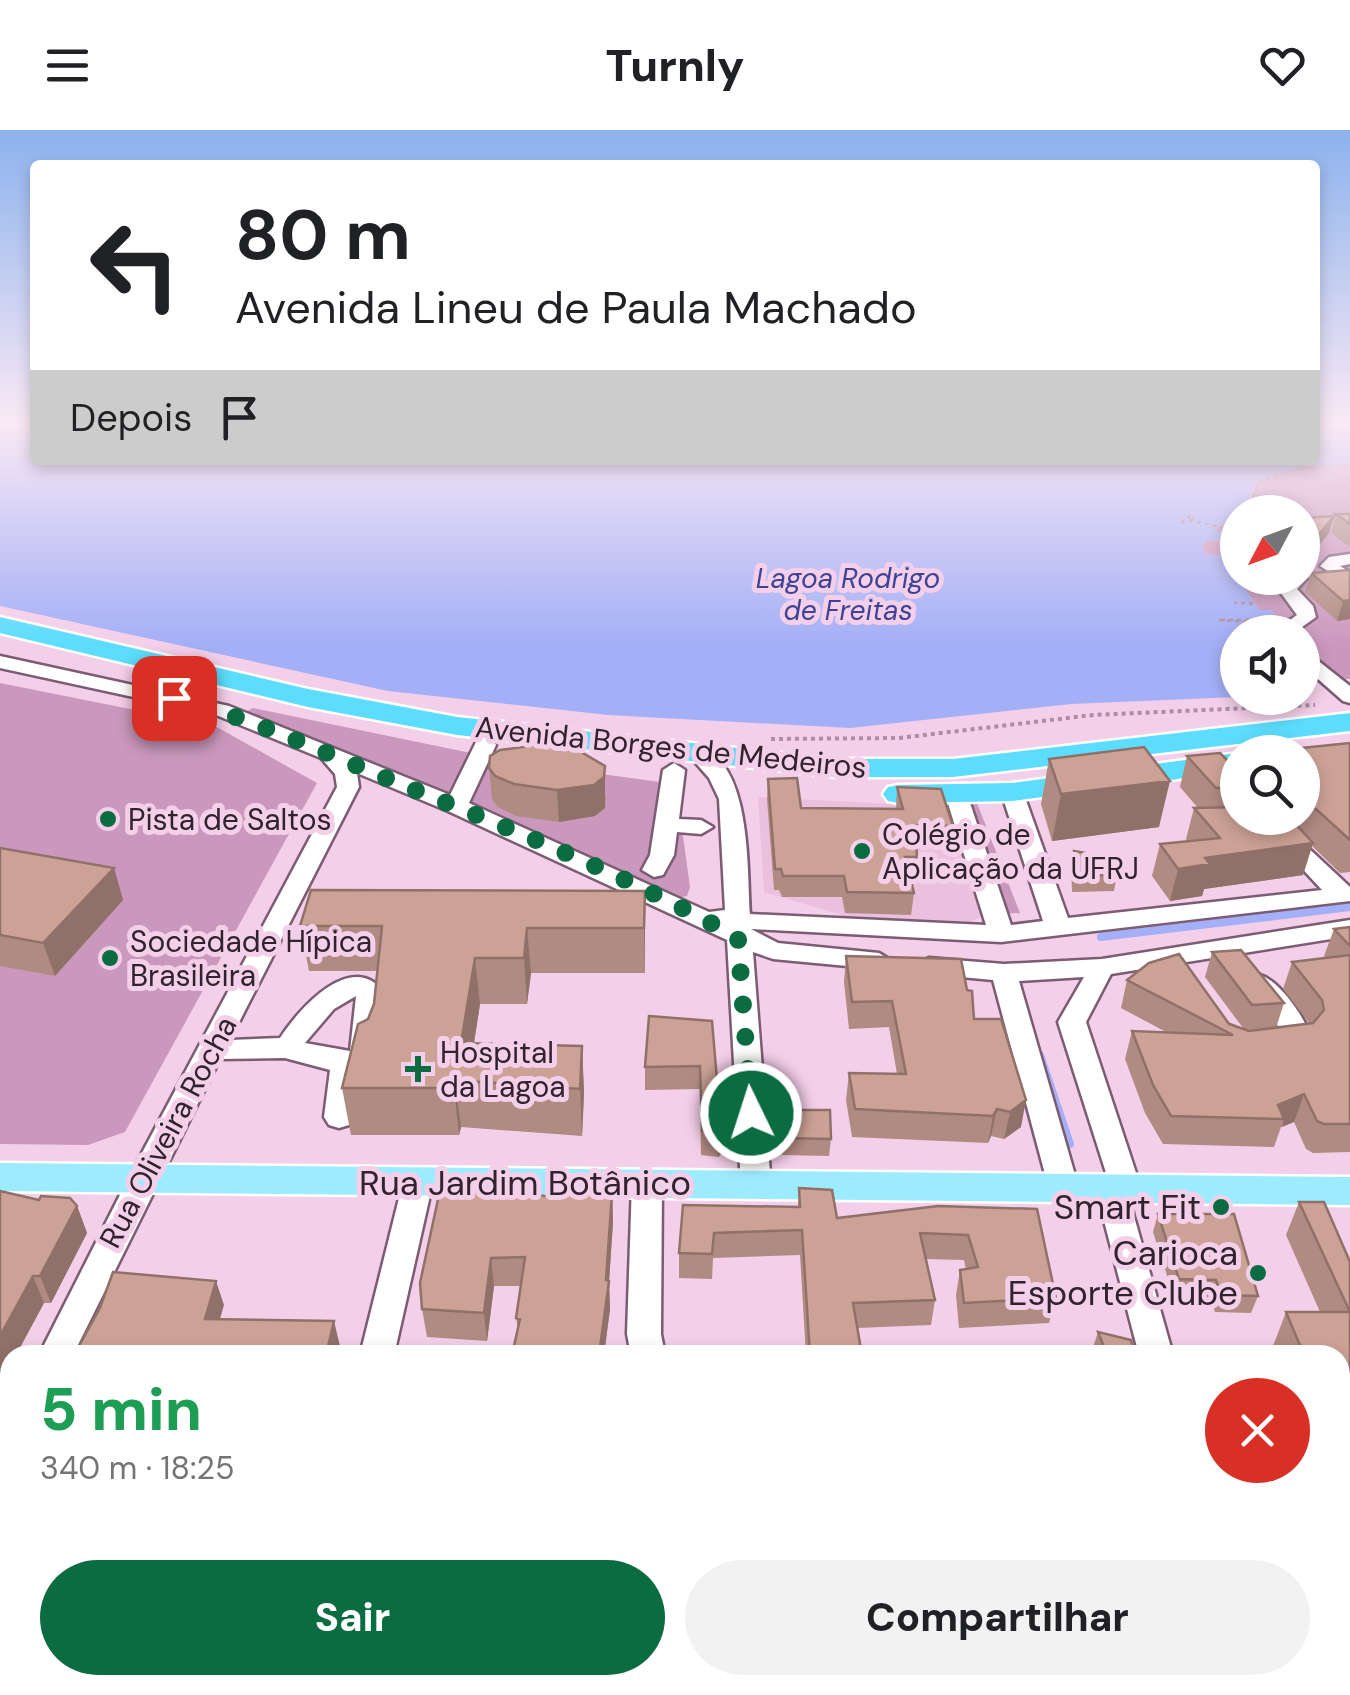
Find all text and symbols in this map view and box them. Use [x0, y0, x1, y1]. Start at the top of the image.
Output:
text: Turnly [606, 36, 744, 95]
icon: menu [40, 38, 95, 93]
icon: heart [1255, 38, 1310, 93]
text: 80 m [235, 190, 411, 281]
icon: left [70, 200, 200, 330]
text: Avenida Lineu de Paula Machado [235, 278, 917, 337]
icon: arrive [212, 390, 267, 445]
text: Depois [70, 393, 192, 443]
north arrow [1220, 495, 1320, 595]
map controls [1220, 495, 1320, 835]
water label: Lagoa Rodrigo de Freitas [756, 560, 940, 629]
button: sound [1220, 615, 1320, 715]
pin [132, 656, 217, 741]
icon: arrive [147, 671, 202, 726]
street label: Avenida Borges de Medeiros [473, 707, 869, 787]
button: search [1220, 735, 1320, 835]
place label: Pista de Saltos [128, 800, 332, 839]
marker: Pista de Saltos [97, 808, 119, 830]
place label: Colégio de Aplicação da UFRJ [882, 815, 1139, 888]
marker: Colégio de Aplicação da UFRJ [851, 840, 873, 862]
place label: Sociedade Hípica Brasileira [130, 922, 372, 995]
marker: Sociedade Hípica Brasileira [99, 947, 121, 969]
street label: Rua Oliveira Rocha [91, 1010, 245, 1254]
place label: Hospital da Lagoa [440, 1033, 566, 1106]
marker: Hospital da Lagoa [405, 1056, 431, 1082]
position arrow [699, 1061, 803, 1165]
street label: Rua Jardim Botânico [359, 1160, 691, 1206]
place label: Smart Fit [1054, 1184, 1201, 1230]
marker: Smart Fit [1210, 1196, 1232, 1218]
place label: Carioca Esporte Clube [1008, 1230, 1238, 1316]
marker: Carioca Esporte Clube [1247, 1262, 1269, 1284]
text: 5 min [40, 1370, 202, 1449]
button: close [1205, 1378, 1310, 1483]
text: 340 m · 18:25 [40, 1447, 234, 1489]
button: Sair [40, 1560, 665, 1675]
button: Compartilhar [685, 1560, 1310, 1675]

